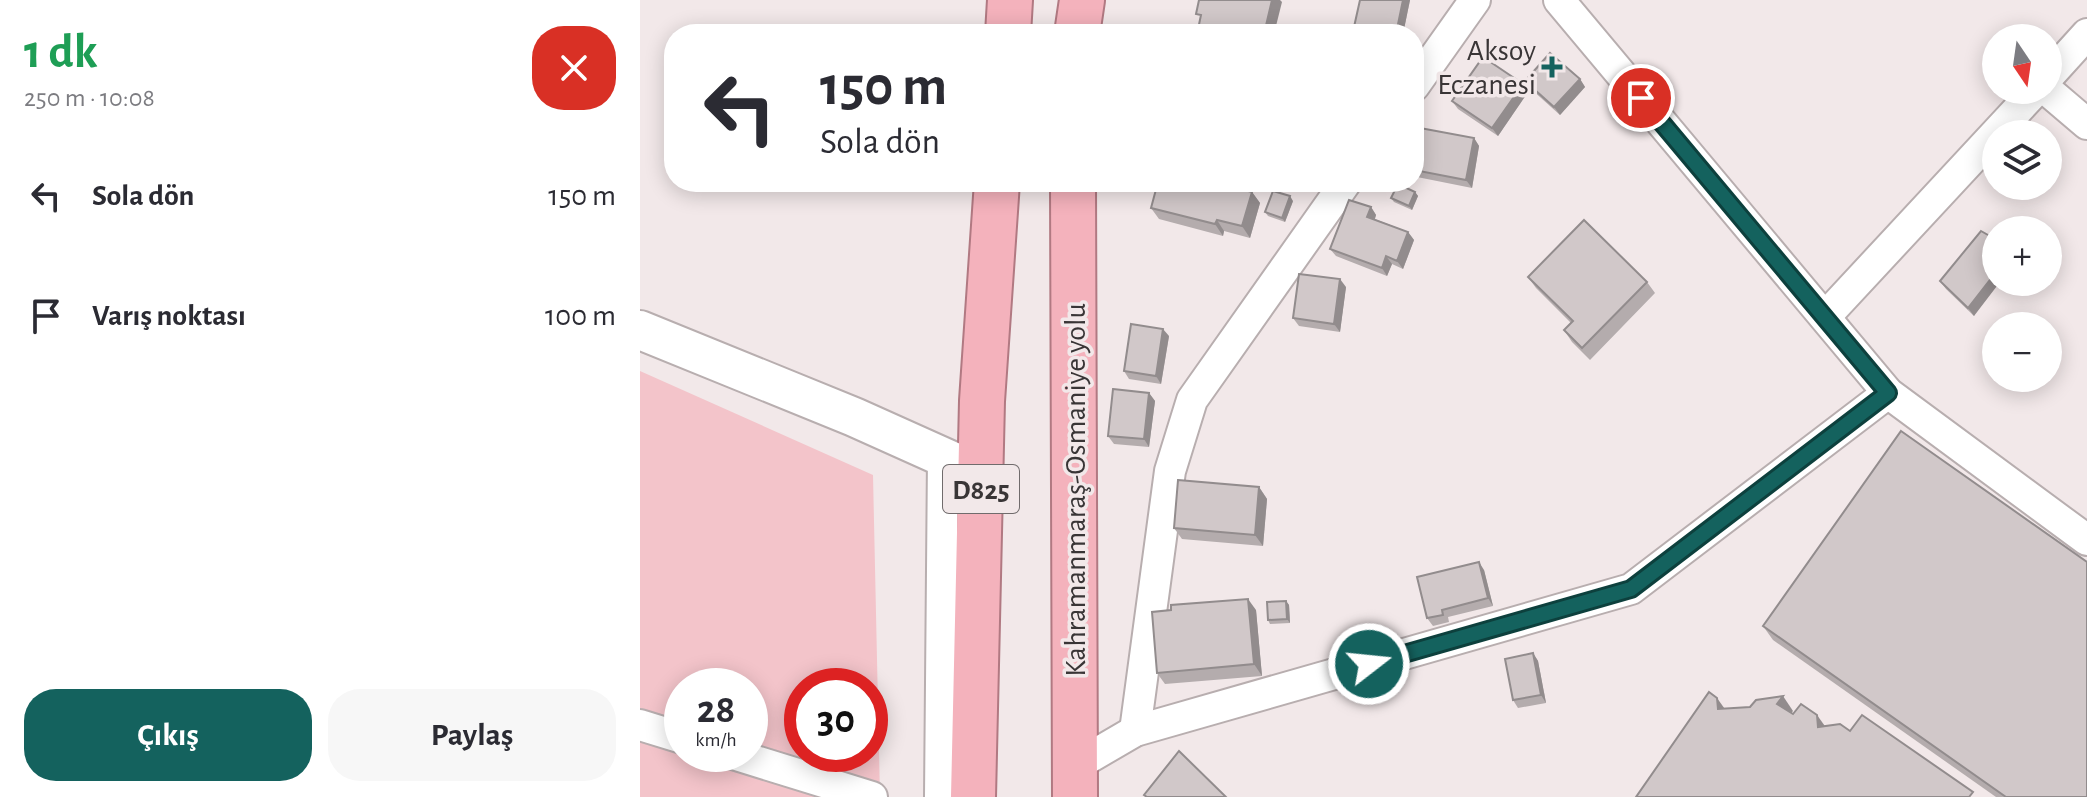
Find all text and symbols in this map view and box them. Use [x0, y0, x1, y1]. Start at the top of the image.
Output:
north arrow [1982, 24, 2062, 104]
map controls [1982, 24, 2062, 392]
button: close [532, 26, 616, 110]
text: 1 dk [24, 29, 98, 77]
place label: Aksoy Eczanesi [1437, 36, 1536, 100]
icon: left [688, 56, 792, 160]
marker: Aksoy Eczanesi [1543, 58, 1561, 76]
text: 150 m [820, 59, 947, 115]
pin [1607, 64, 1675, 132]
icon: arrive [1619, 76, 1663, 120]
text: 250 m · 10:08 [24, 85, 155, 111]
button: layers [1982, 120, 2062, 200]
text: Sola dön [820, 124, 940, 160]
icon: left [24, 174, 68, 218]
text: Sola dön [92, 181, 194, 211]
text: 150 m [548, 181, 616, 211]
button: + [1982, 216, 2062, 296]
icon: arrive [24, 294, 68, 338]
text: Varış noktası [92, 301, 246, 331]
text: 100 m [545, 301, 616, 331]
street label: Kahramanmaraş-Osmaniye yolu [1061, 303, 1091, 677]
button: − [1982, 312, 2062, 392]
road number: D825 [943, 465, 1019, 513]
position arrow [1327, 622, 1411, 706]
speed limit sign: 30 [784, 668, 888, 772]
button: Çıkış [24, 689, 312, 781]
button: Paylaş [328, 689, 616, 781]
text: 28 [697, 690, 735, 730]
text: km/h [695, 730, 737, 750]

